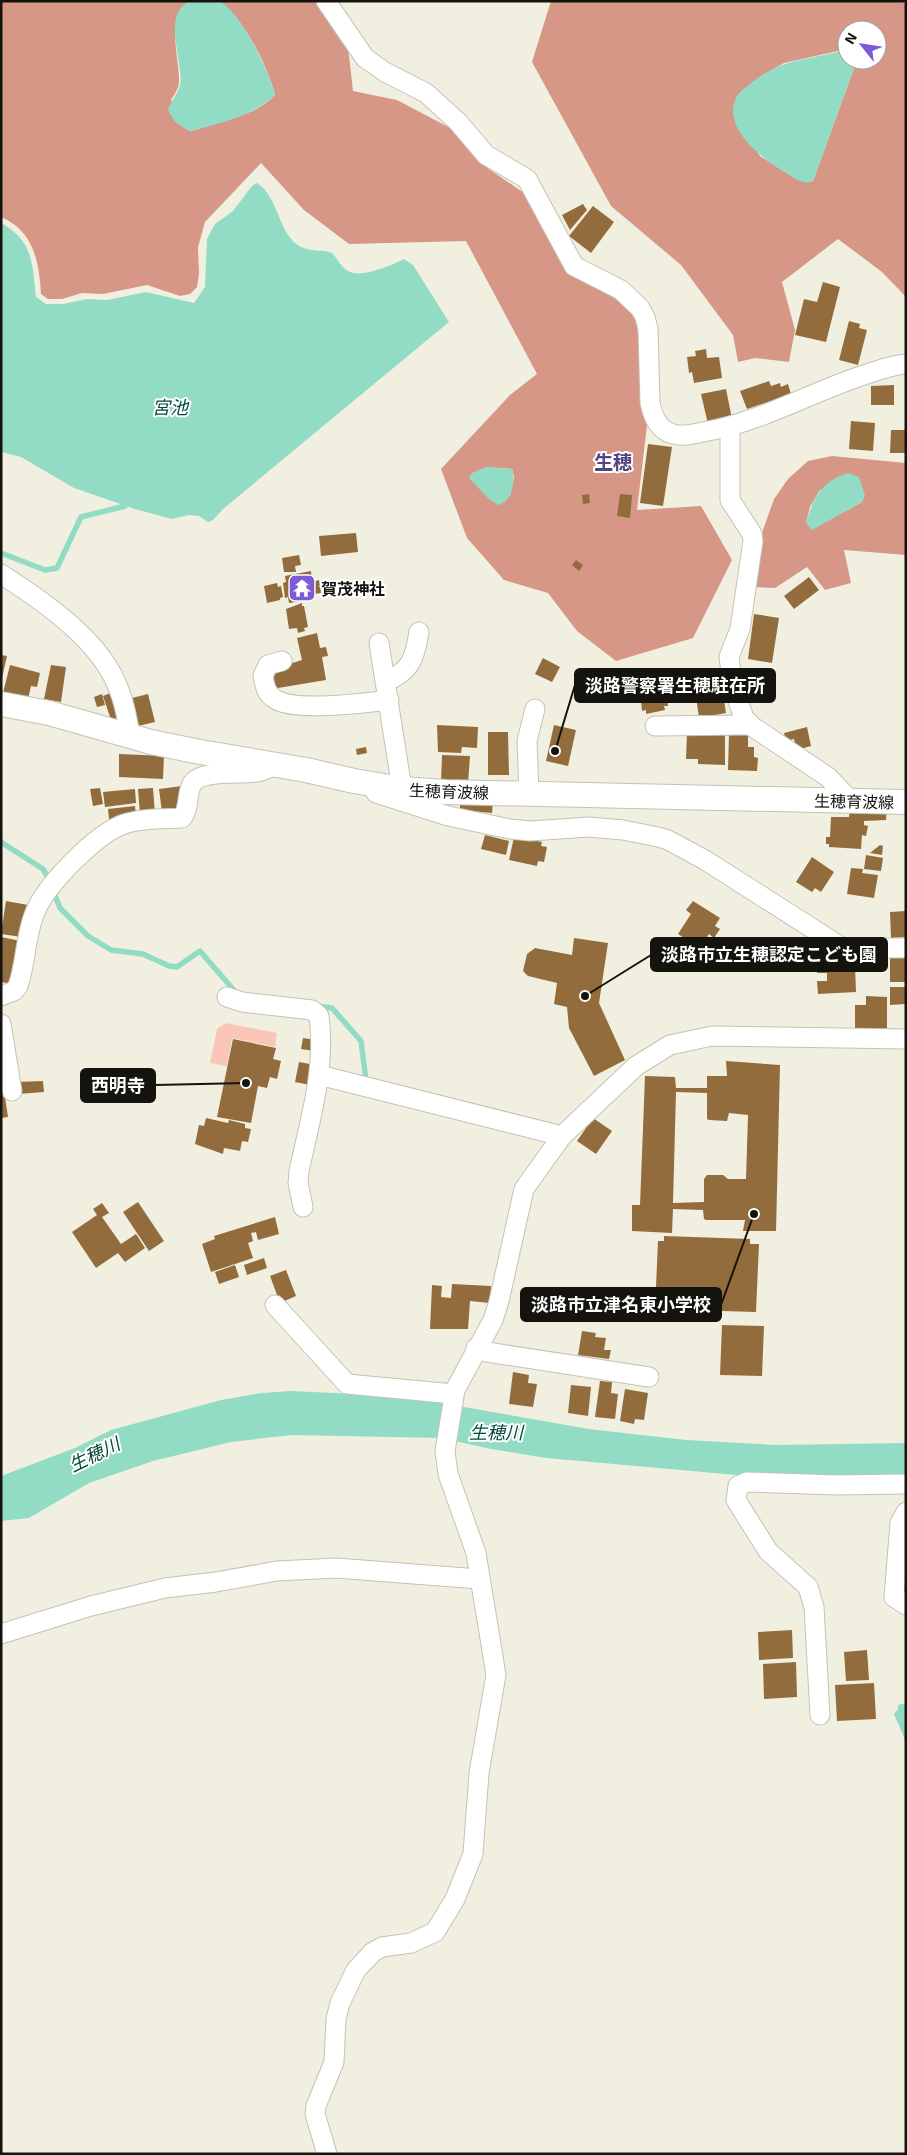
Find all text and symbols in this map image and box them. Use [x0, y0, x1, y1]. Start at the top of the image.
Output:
north arrow [837, 20, 887, 70]
text: N [840, 30, 860, 47]
water label: 宮池 [152, 396, 190, 418]
district label: 生穂 [594, 450, 632, 473]
temple icon: 賀茂神社 [287, 573, 317, 603]
place label: 賀茂神社 [321, 579, 385, 598]
callout: 淡路警察署生穂駐在所 [575, 669, 775, 702]
text: 淡路警察署生穂駐在所 [585, 674, 765, 696]
street label: 生穂育波線 [409, 780, 489, 802]
street label: 生穂育波線 [814, 791, 894, 811]
callout: 淡路市立生穂認定こども園 [651, 938, 887, 971]
text: 淡路市立生穂認定こども園 [661, 943, 877, 965]
callout: 西明寺 [81, 1069, 155, 1102]
text: 西明寺 [91, 1074, 145, 1096]
callout: 淡路市立津名東小学校 [521, 1288, 721, 1321]
text: 淡路市立津名東小学校 [531, 1293, 711, 1315]
water label: 生穂川 [469, 1421, 525, 1443]
water label: 生穂川 [65, 1431, 125, 1476]

